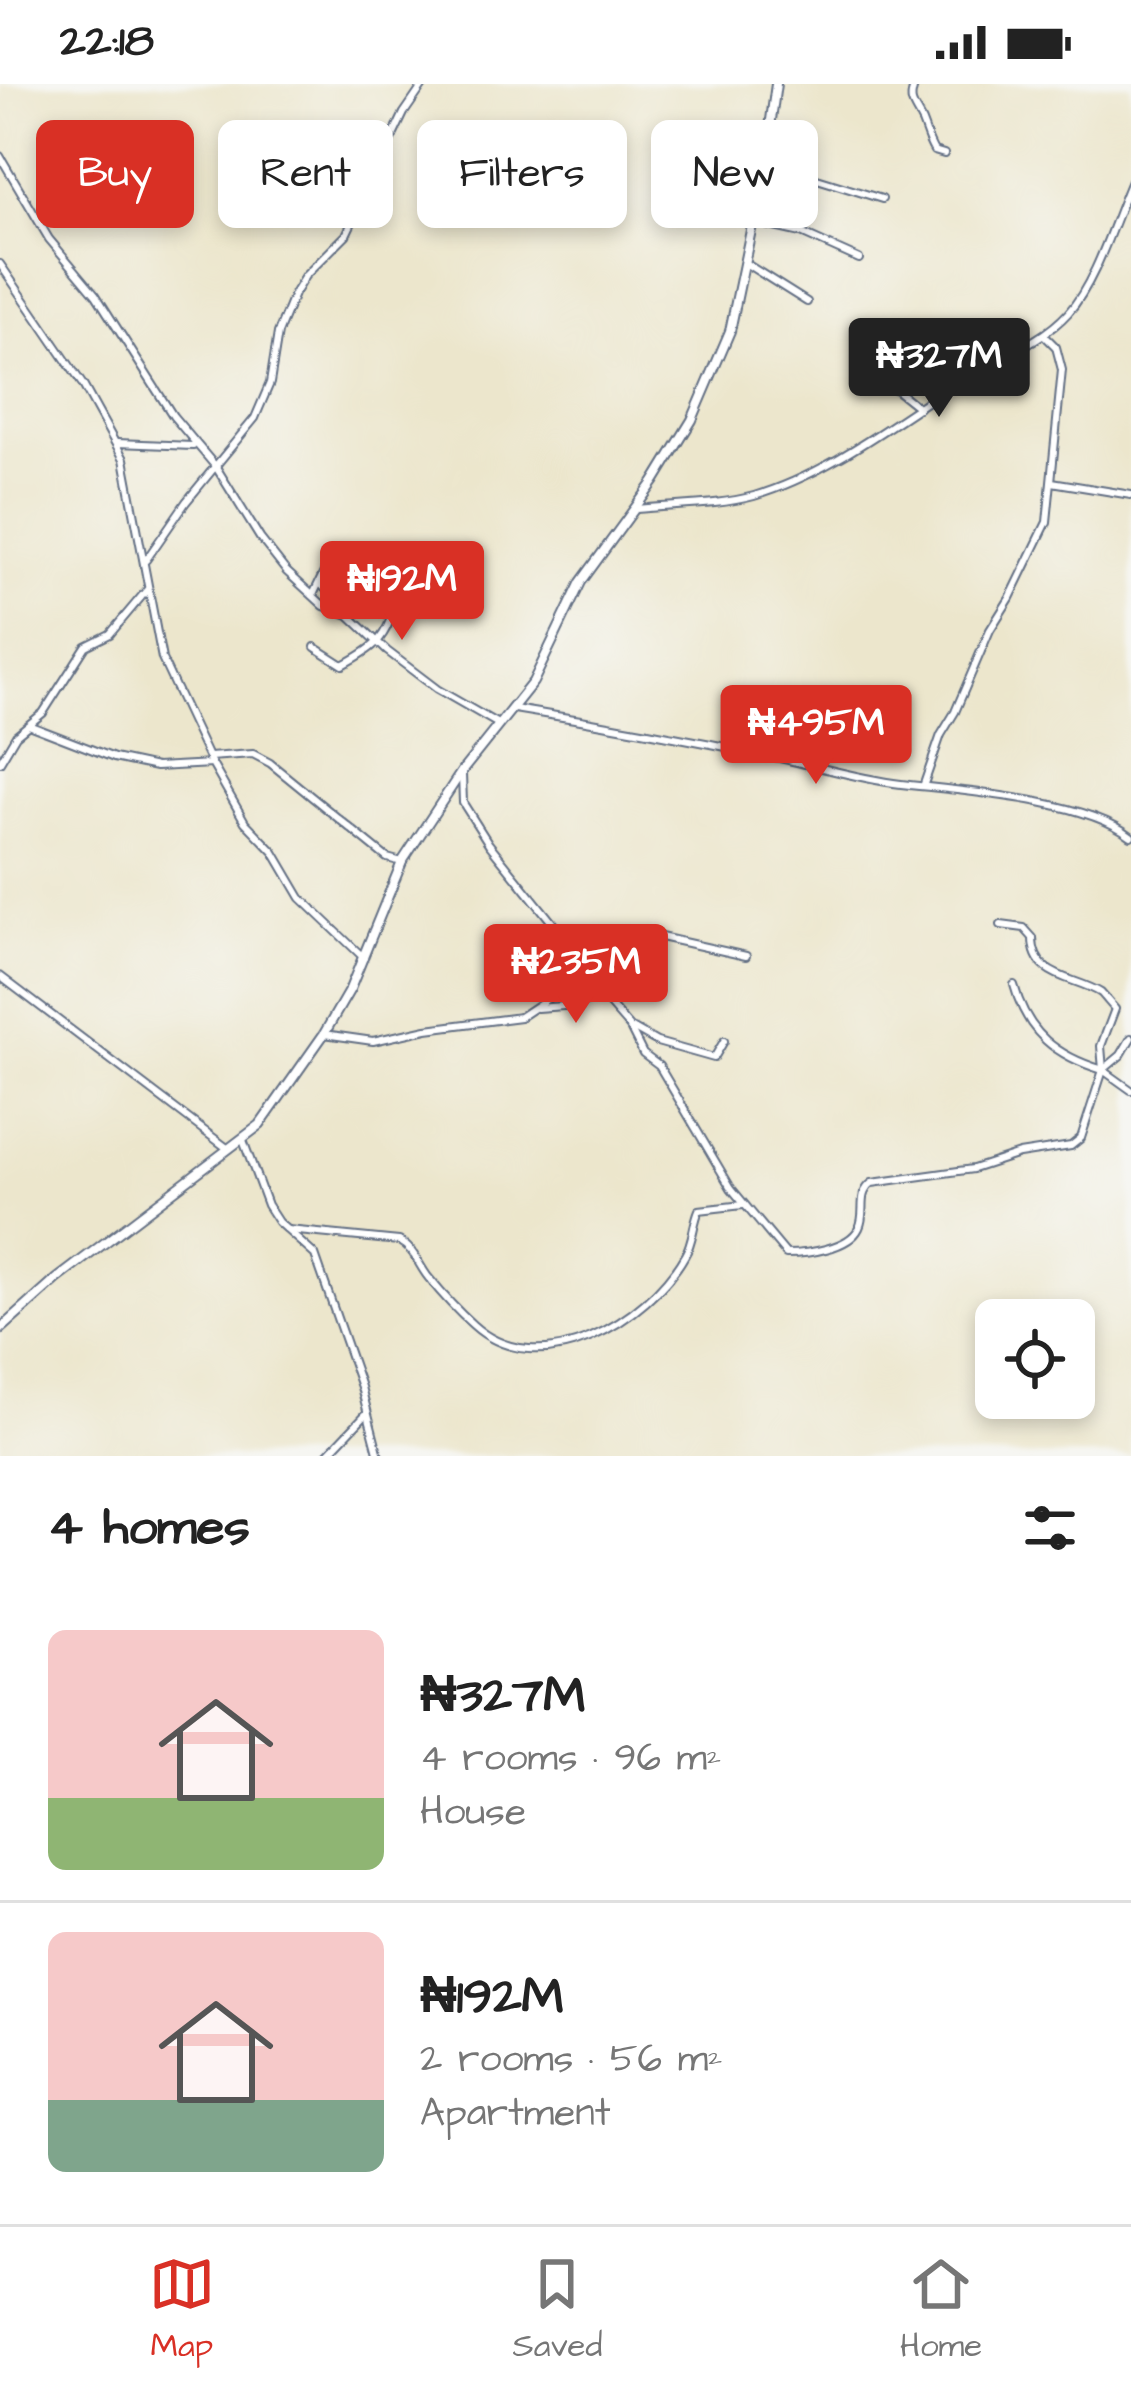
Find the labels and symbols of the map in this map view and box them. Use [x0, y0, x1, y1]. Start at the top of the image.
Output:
pin: ₦327M [855, 318, 1023, 420]
pin: ₦192M [318, 541, 486, 643]
pin: ₦495M [732, 685, 900, 787]
pin: ₦235M [492, 924, 660, 1026]

